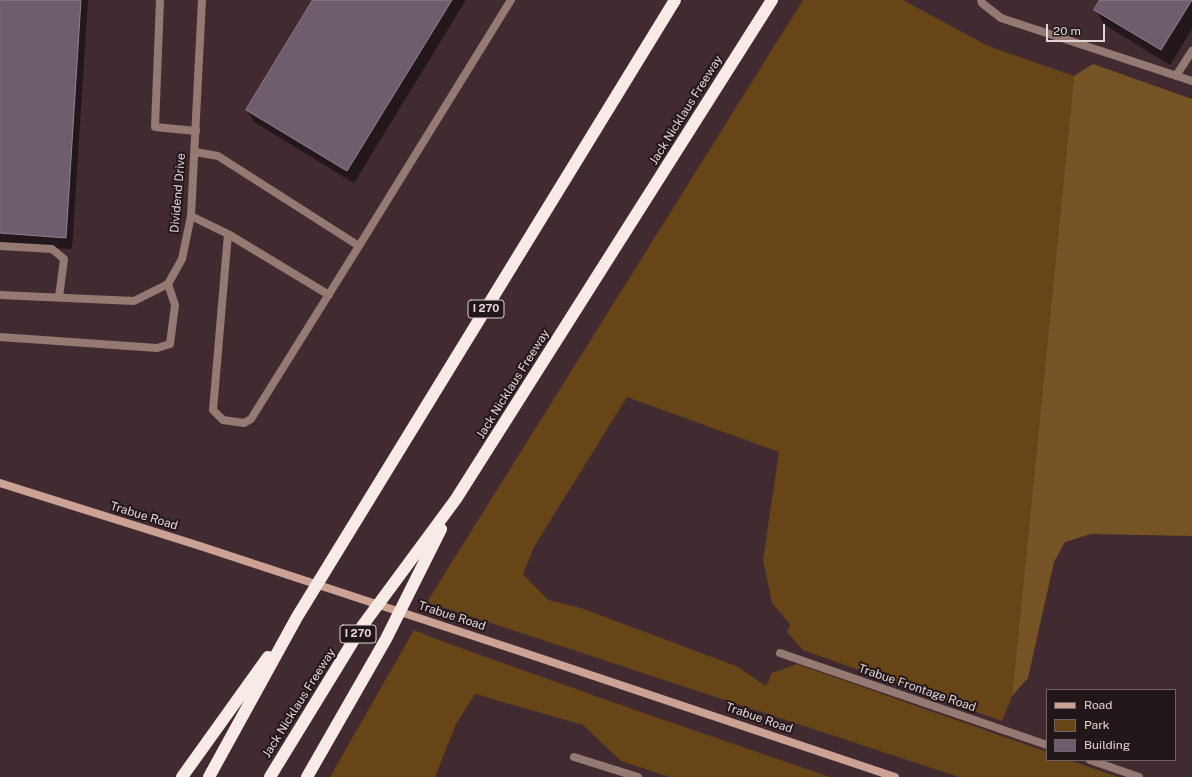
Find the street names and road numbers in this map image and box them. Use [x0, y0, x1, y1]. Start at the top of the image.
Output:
street label: Jack Nicklaus Freeway [646, 53, 726, 167]
street label: Dividend Drive [167, 153, 189, 233]
road number: I 270 [468, 300, 504, 318]
street label: Jack Nicklaus Freeway [473, 327, 553, 441]
street label: Trabue Road [108, 499, 180, 533]
street label: Trabue Road [416, 598, 488, 634]
road number: I 270 [340, 625, 376, 643]
street label: Jack Nicklaus Freeway [259, 646, 339, 760]
street label: Trabue Frontage Road [856, 661, 978, 715]
street label: Trabue Road [724, 700, 794, 736]

